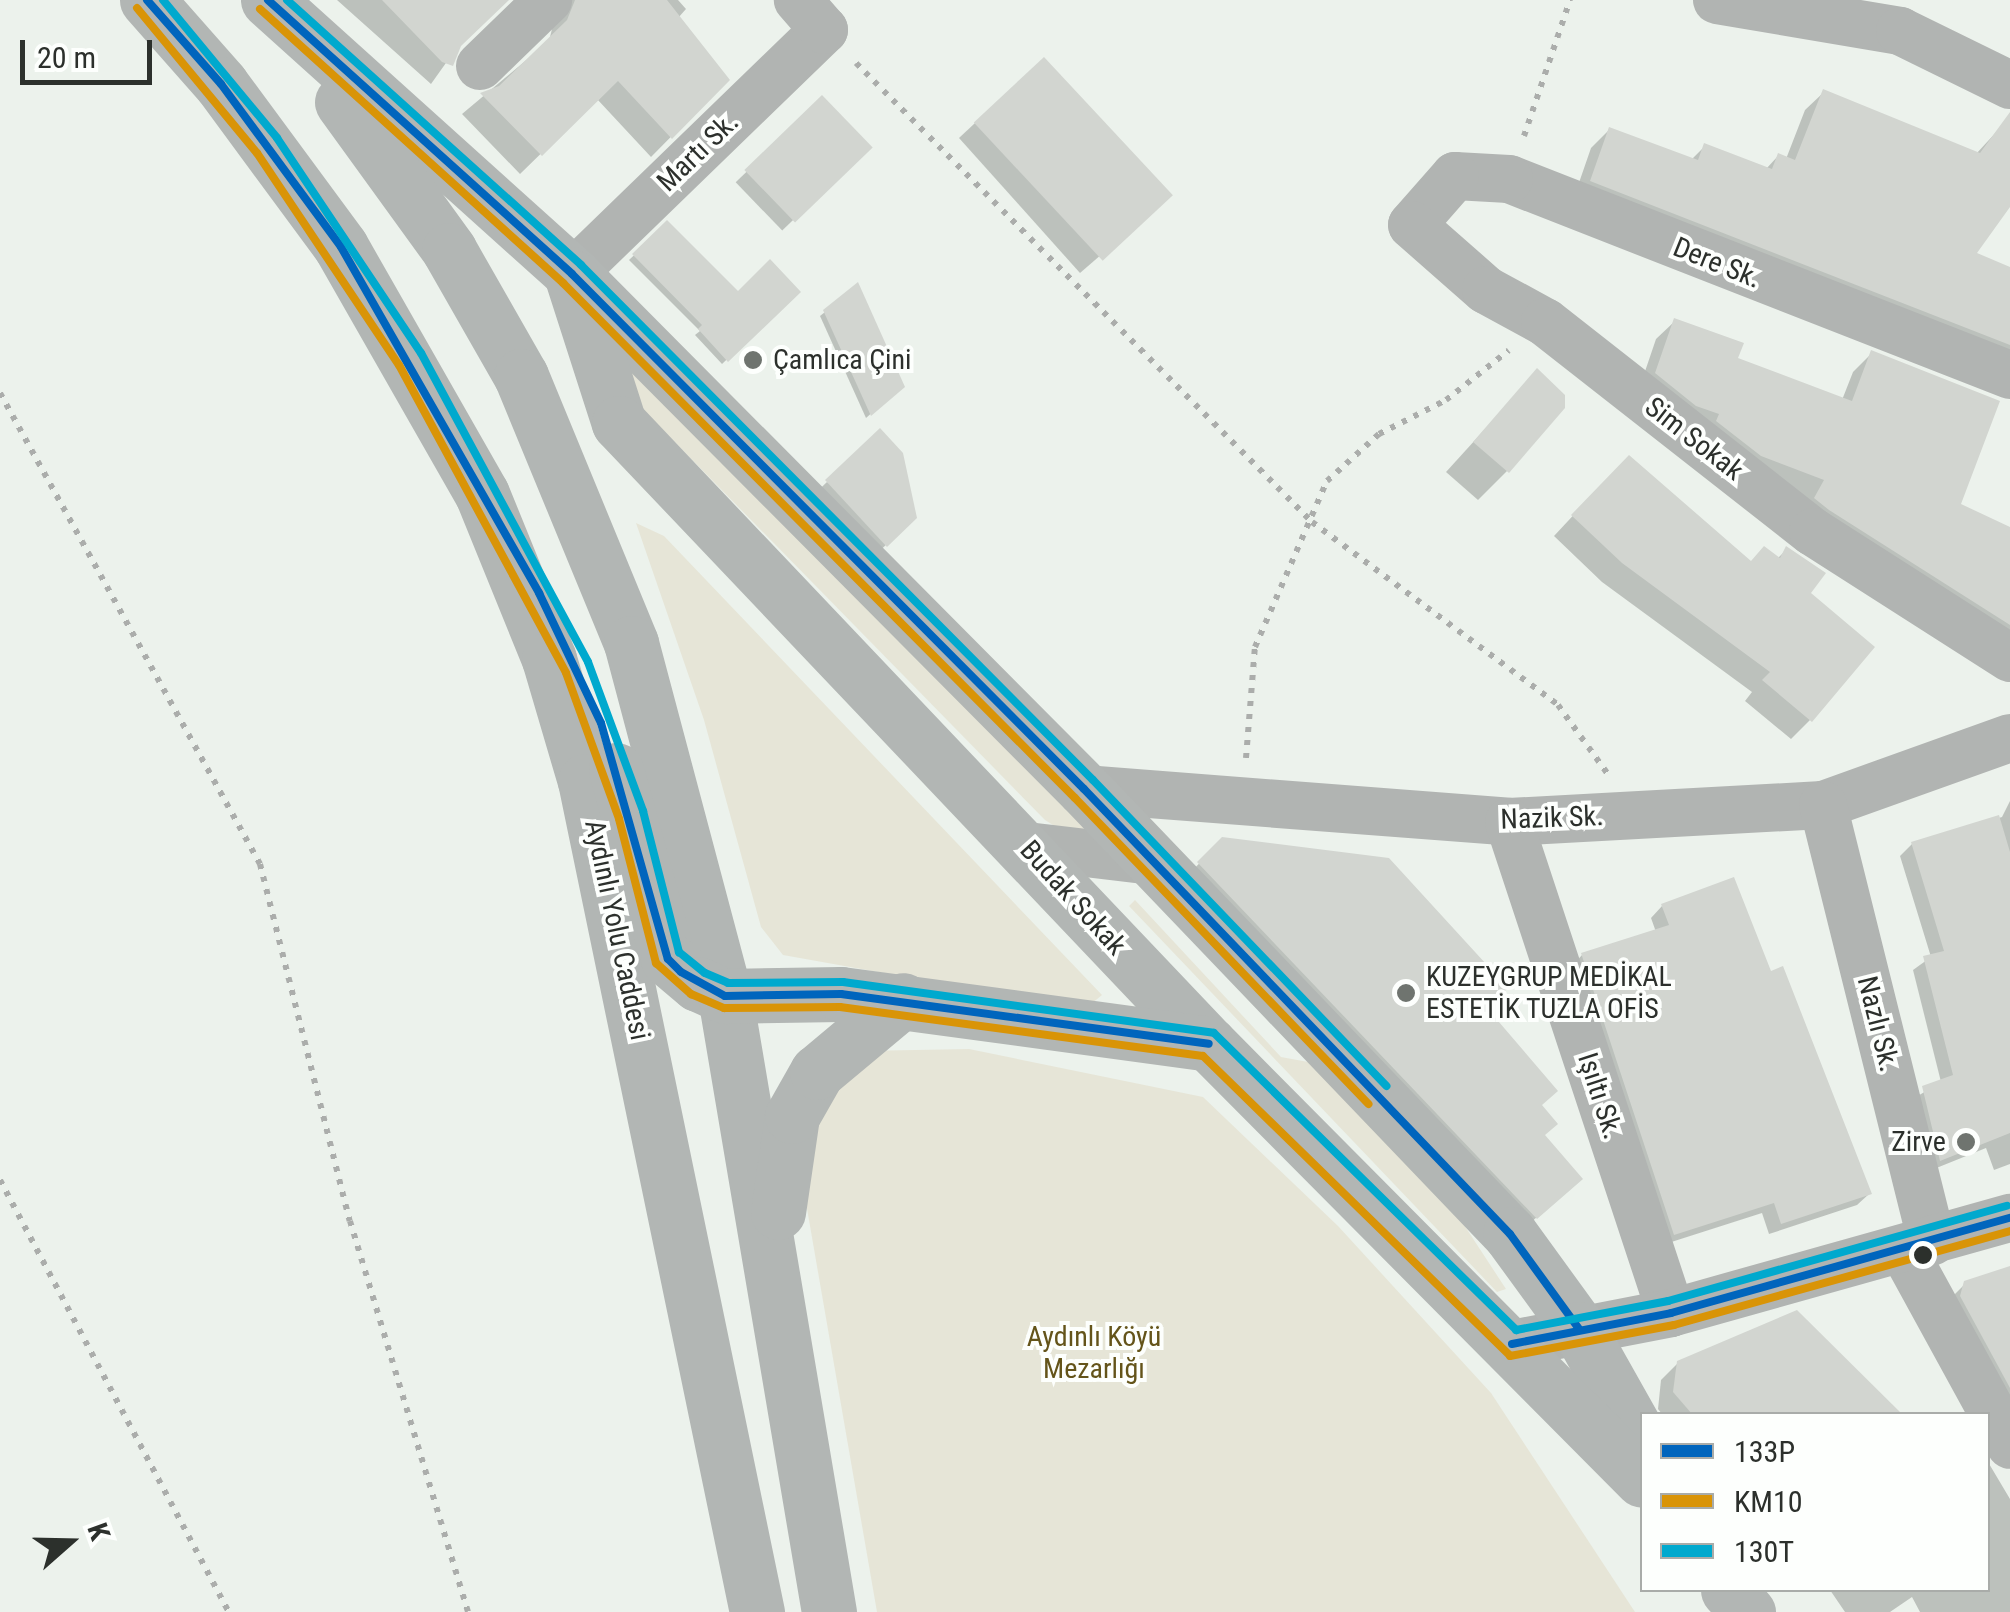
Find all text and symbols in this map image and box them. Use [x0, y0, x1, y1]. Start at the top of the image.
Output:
scale bar [25, 20, 158, 82]
text: 20 m [37, 40, 96, 75]
street label: Martı Sk. [651, 105, 745, 199]
street label: Dere Sk. [1668, 230, 1766, 296]
place label: Çamlıca Çini [773, 343, 911, 377]
marker: Çamlıca Çini [742, 349, 764, 371]
street label: Sim Sokak [1638, 390, 1750, 488]
street label: Nazik Sk. [1500, 799, 1604, 837]
street label: Aydınlı Yolu Caddesi [577, 817, 657, 1043]
street label: Budak Sokak [1013, 834, 1133, 962]
place label: KUZEYGRUP MEDİKAL ESTETİK TUZLA OFİS [1426, 960, 1672, 1026]
street label: Nazlı Sk. [1850, 973, 1906, 1075]
marker: KUZEYGRUP MEDİKAL ESTETİK TUZLA OFİS [1395, 982, 1417, 1004]
street label: Işıltı Sk. [1570, 1049, 1630, 1143]
place label: Zirve [1891, 1125, 1946, 1159]
marker: Zirve [1955, 1131, 1977, 1153]
unlabelled marker [1913, 1245, 1933, 1265]
park label: Aydınlı Köyü Mezarlığı [1027, 1320, 1161, 1386]
legend [1640, 1412, 1990, 1592]
text: 133P [1734, 1434, 1795, 1469]
text: KM10 [1734, 1484, 1803, 1519]
north arrow [20, 1492, 120, 1592]
text: K [81, 1519, 117, 1544]
text: 130T [1734, 1534, 1794, 1569]

